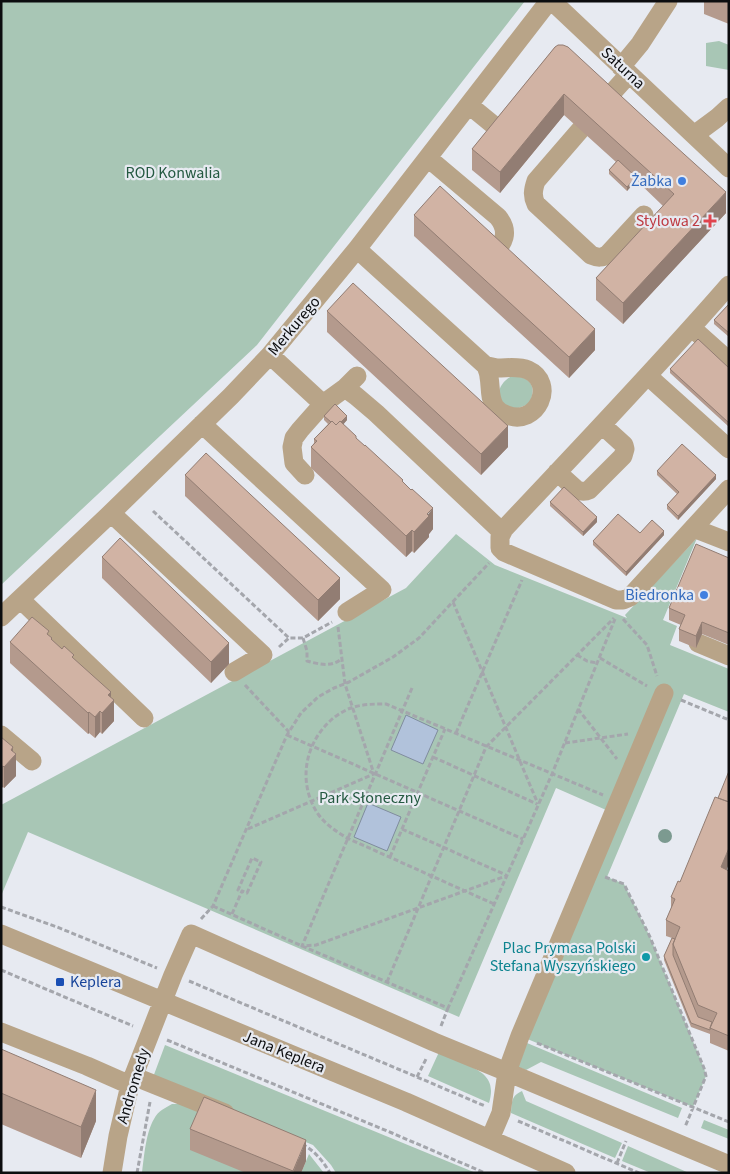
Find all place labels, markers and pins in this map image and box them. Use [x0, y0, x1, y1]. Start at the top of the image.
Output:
place label: Żabka [631, 170, 672, 192]
marker: Żabka [676, 175, 688, 187]
place label: Stylowa 2 [636, 210, 700, 232]
marker: Stylowa 2 [704, 215, 716, 227]
place label: Biedronka [625, 584, 694, 606]
marker: Biedronka [698, 589, 710, 601]
place label: Plac Prymasa Polski Stefana Wyszyńskiego [490, 937, 636, 977]
marker: Plac Prymasa Polski Stefana Wyszyńskiego [640, 951, 652, 963]
place label: Keplera [70, 971, 121, 993]
marker: Keplera [54, 976, 66, 988]

